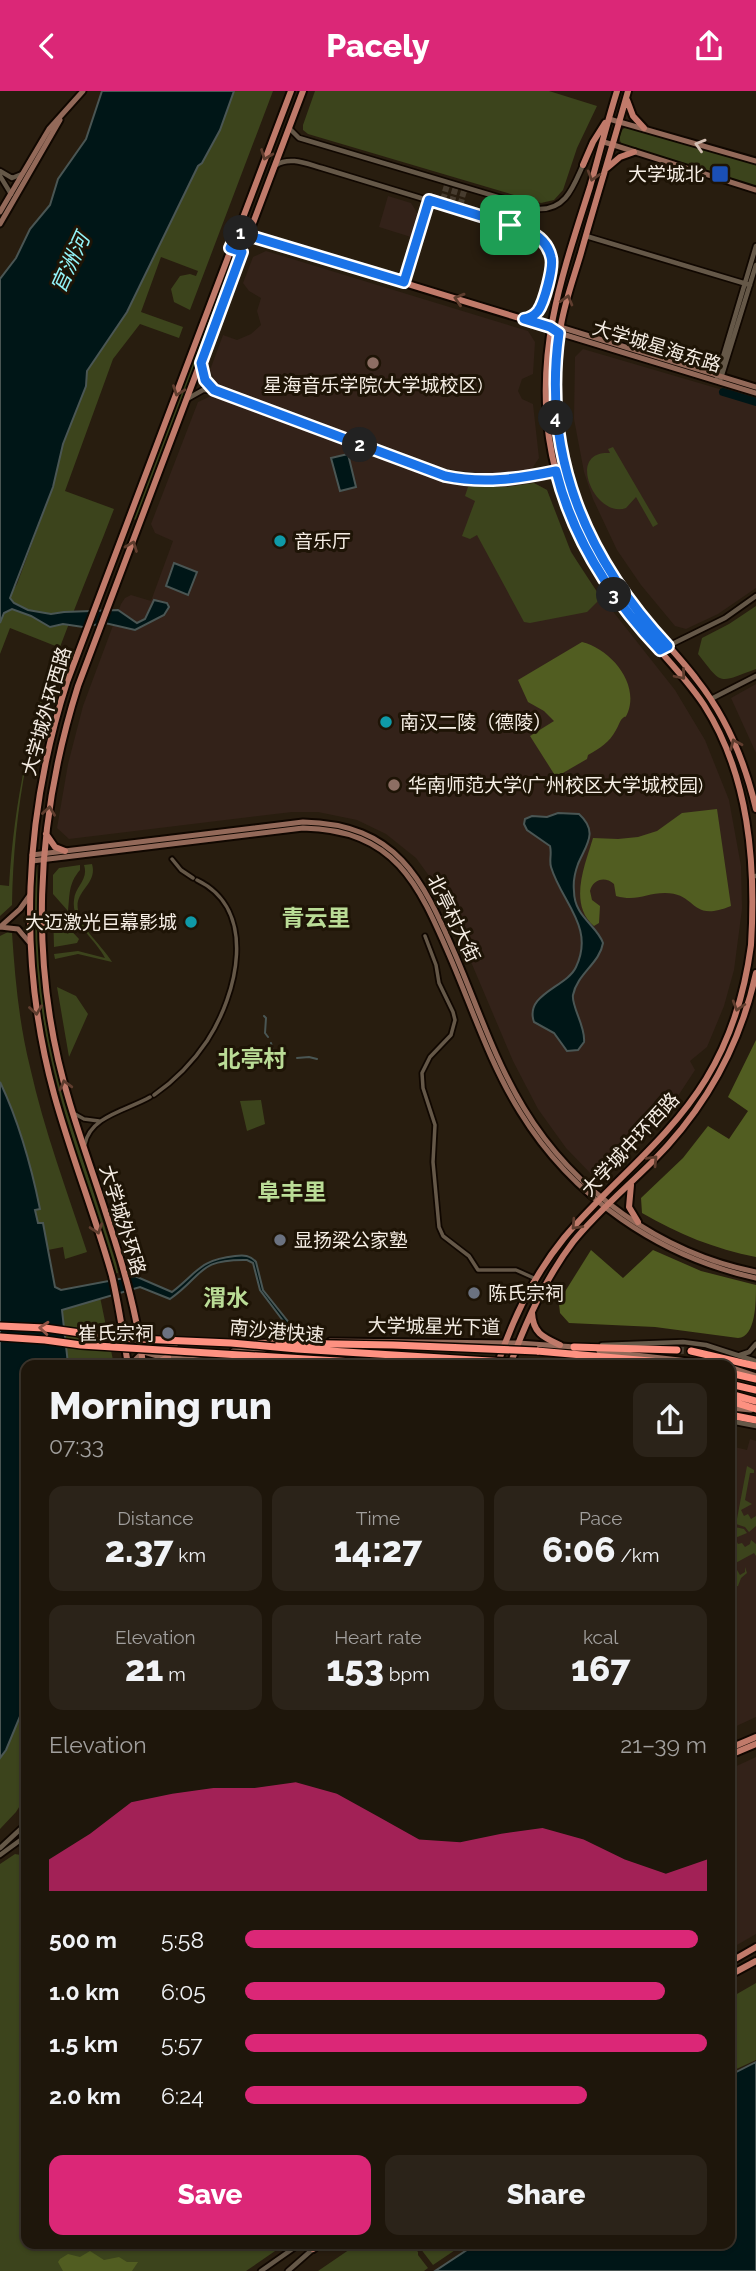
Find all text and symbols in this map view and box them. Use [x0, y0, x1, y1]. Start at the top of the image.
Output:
icon: back [28, 27, 66, 65]
text: Pacely [326, 27, 430, 64]
icon: share [690, 27, 728, 65]
one-way arrow [694, 138, 706, 153]
one-way arrow [261, 148, 275, 160]
place label: 大学城北 [628, 163, 704, 185]
marker: 大学城北 [710, 164, 730, 184]
one-way arrow [587, 169, 601, 182]
pin [480, 195, 540, 255]
icon: arrive [491, 206, 529, 244]
pin: 1 [224, 215, 258, 251]
text: 1 [236, 221, 245, 243]
water label: 官洲河 [45, 226, 96, 297]
one-way arrow [453, 293, 465, 308]
one-way arrow [559, 295, 573, 307]
street label: 大学城星海东路 [590, 316, 724, 376]
marker: 星海音乐学院(大学城校区) [365, 355, 381, 371]
place label: 星海音乐学院(大学城校区) [263, 374, 483, 396]
one-way arrow [172, 384, 186, 396]
pin: 4 [538, 401, 574, 435]
text: 4 [550, 406, 561, 428]
pin: 2 [342, 427, 378, 463]
text: 2 [354, 433, 365, 455]
place label: 音乐厅 [294, 530, 351, 552]
marker: 音乐厅 [272, 533, 288, 549]
one-way arrow [123, 540, 137, 552]
pin: 3 [596, 577, 632, 613]
text: 3 [608, 583, 619, 605]
street label: 大学城外环西路 [17, 644, 75, 778]
one-way arrow [673, 667, 685, 680]
place label: 南汉二陵（德陵） [400, 711, 552, 733]
marker: 南汉二陵（德陵） [378, 714, 394, 730]
one-way arrow [729, 739, 743, 751]
place label: 华南师范大学(广州校区大学城校园) [408, 774, 703, 796]
marker: 华南师范大学(广州校区大学城校园) [386, 777, 402, 793]
one-way arrow [41, 805, 56, 817]
street label: 北亭村大街 [423, 870, 485, 966]
district label: 青云里 [282, 904, 351, 931]
place label: 大迈激光巨幕影城 [25, 911, 177, 933]
marker: 大迈激光巨幕影城 [183, 914, 199, 930]
one-way arrow [731, 1000, 746, 1012]
one-way arrow [28, 1004, 43, 1016]
district label: 北亭村 [218, 1045, 287, 1072]
one-way arrow [58, 1079, 73, 1091]
street label: 大学城中环西路 [577, 1088, 683, 1200]
one-way arrow [645, 1155, 658, 1168]
street label: 大学城外环路 [96, 1162, 150, 1278]
district label: 阜丰里 [258, 1178, 327, 1205]
one-way arrow [571, 1217, 584, 1230]
one-way arrow [89, 1222, 103, 1234]
place label: 显扬梁公家塾 [294, 1229, 408, 1251]
marker: 显扬梁公家塾 [272, 1232, 288, 1248]
place label: 陈氏宗祠 [488, 1282, 564, 1304]
district label: 渭水 [203, 1284, 249, 1311]
marker: 陈氏宗祠 [466, 1285, 482, 1301]
street label: 大学城星光下道 [367, 1314, 501, 1338]
street label: 南沙港快速 [229, 1316, 325, 1346]
one-way arrow [39, 1321, 50, 1336]
place label: 崔氏宗祠 [78, 1322, 154, 1344]
marker: 崔氏宗祠 [160, 1325, 176, 1341]
text: Morning run [49, 1383, 272, 1428]
button: share [633, 1383, 707, 1457]
text: 07:33 [49, 1432, 104, 1459]
text: Distance [117, 1507, 193, 1529]
text: Time [356, 1507, 400, 1529]
text: Pace [579, 1507, 622, 1529]
text: 2.37 [105, 1529, 174, 1570]
text: 14:27 [334, 1529, 422, 1570]
text: 6:06 [542, 1529, 616, 1570]
text: km [174, 1544, 206, 1566]
text: /km [616, 1544, 659, 1566]
text: Elevation [115, 1626, 196, 1648]
text: Heart rate [334, 1626, 422, 1648]
text: kcal [583, 1626, 618, 1648]
text: 21 [125, 1648, 163, 1689]
text: 153 [326, 1648, 384, 1689]
text: 167 [571, 1648, 630, 1689]
text: m [163, 1663, 186, 1685]
text: bpm [384, 1663, 430, 1685]
text: Elevation [49, 1731, 147, 1758]
text: 21–39 m [620, 1731, 707, 1758]
text: 500 m [49, 1926, 117, 1953]
text: 5:58 [161, 1926, 204, 1953]
text: 1.0 km [49, 1978, 119, 2005]
text: 6:05 [161, 1978, 206, 2005]
text: 1.5 km [49, 2030, 118, 2057]
text: 5:57 [161, 2030, 203, 2057]
text: 2.0 km [49, 2082, 121, 2109]
text: 6:24 [161, 2082, 204, 2109]
button: Save [49, 2155, 371, 2235]
button: Share [385, 2155, 707, 2235]

